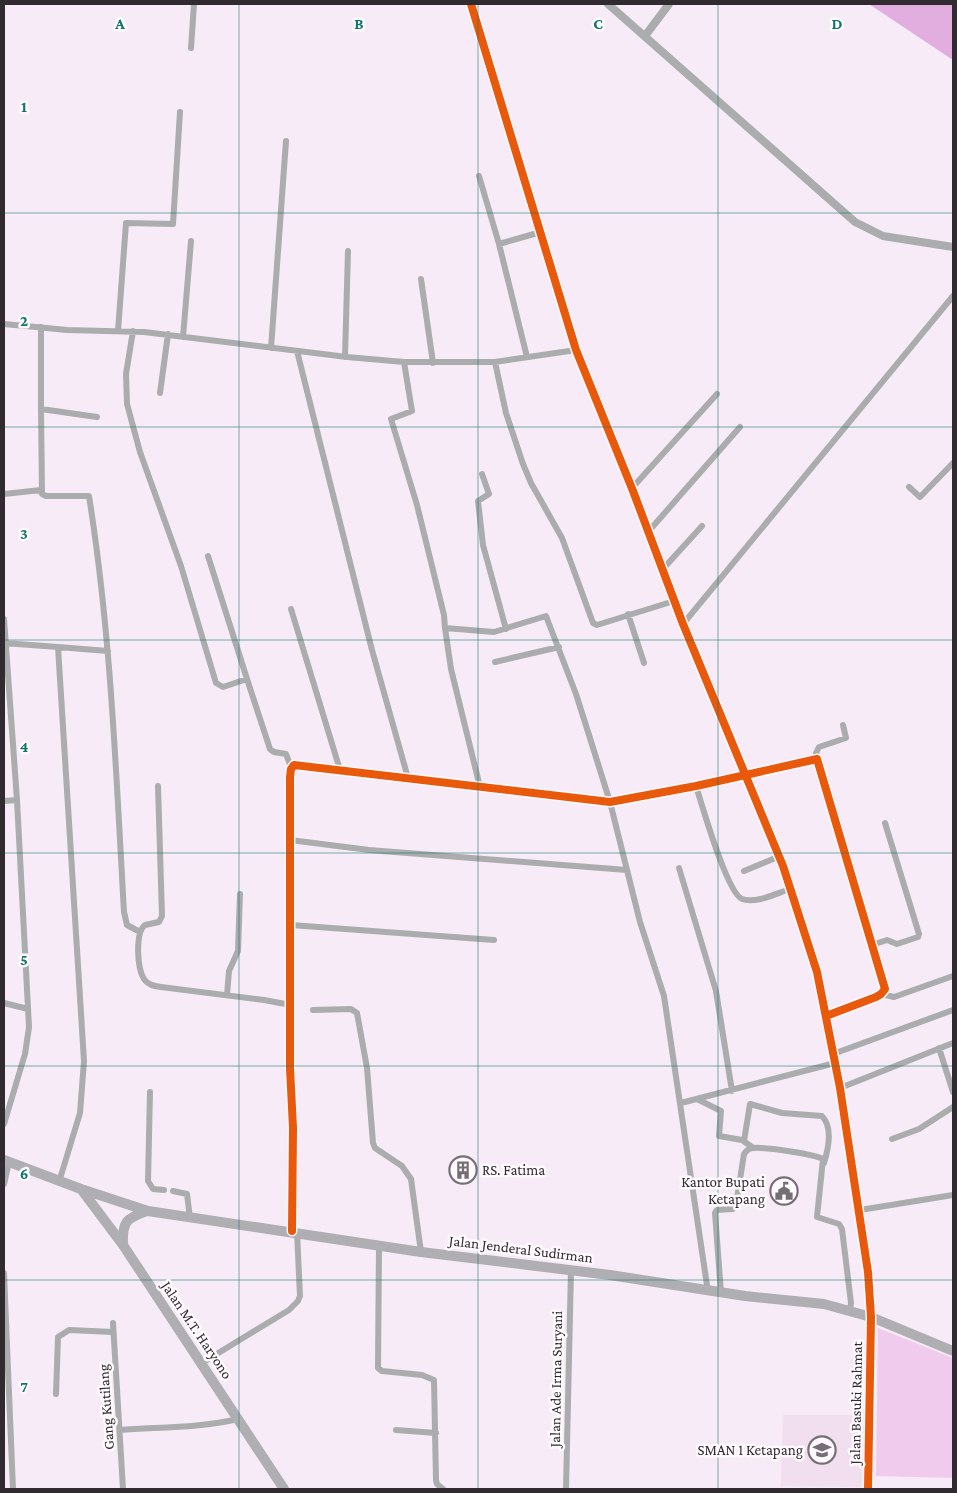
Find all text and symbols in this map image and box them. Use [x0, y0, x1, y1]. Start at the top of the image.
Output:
text: A [114, 15, 125, 32]
text: B [354, 15, 364, 32]
text: C [593, 15, 603, 32]
text: D [831, 15, 843, 32]
text: 1 [21, 98, 27, 115]
text: 2 [20, 312, 28, 329]
text: 3 [20, 525, 28, 542]
text: 4 [20, 738, 29, 755]
text: 5 [20, 951, 28, 968]
building icon: RS. Fatima [448, 1155, 478, 1185]
place label: RS. Fatima [482, 1162, 545, 1178]
text: 6 [20, 1165, 28, 1182]
place label: Kantor Bupati Ketapang [681, 1174, 765, 1208]
public building icon: Kantor Bupati Ketapang [769, 1176, 799, 1206]
street label: Jalan Jenderal Sudirman [446, 1232, 594, 1267]
street label: Jalan M.T. Haryono [157, 1277, 236, 1382]
street label: Jalan Ade Irma Suryani [547, 1310, 566, 1450]
street label: Jalan Basuki Rahmat [847, 1340, 866, 1467]
street label: Gang Kutilang [95, 1363, 118, 1450]
text: 7 [20, 1378, 28, 1395]
school or university icon: SMAN 1 Ketapang [807, 1435, 837, 1465]
place label: SMAN 1 Ketapang [698, 1442, 803, 1459]

